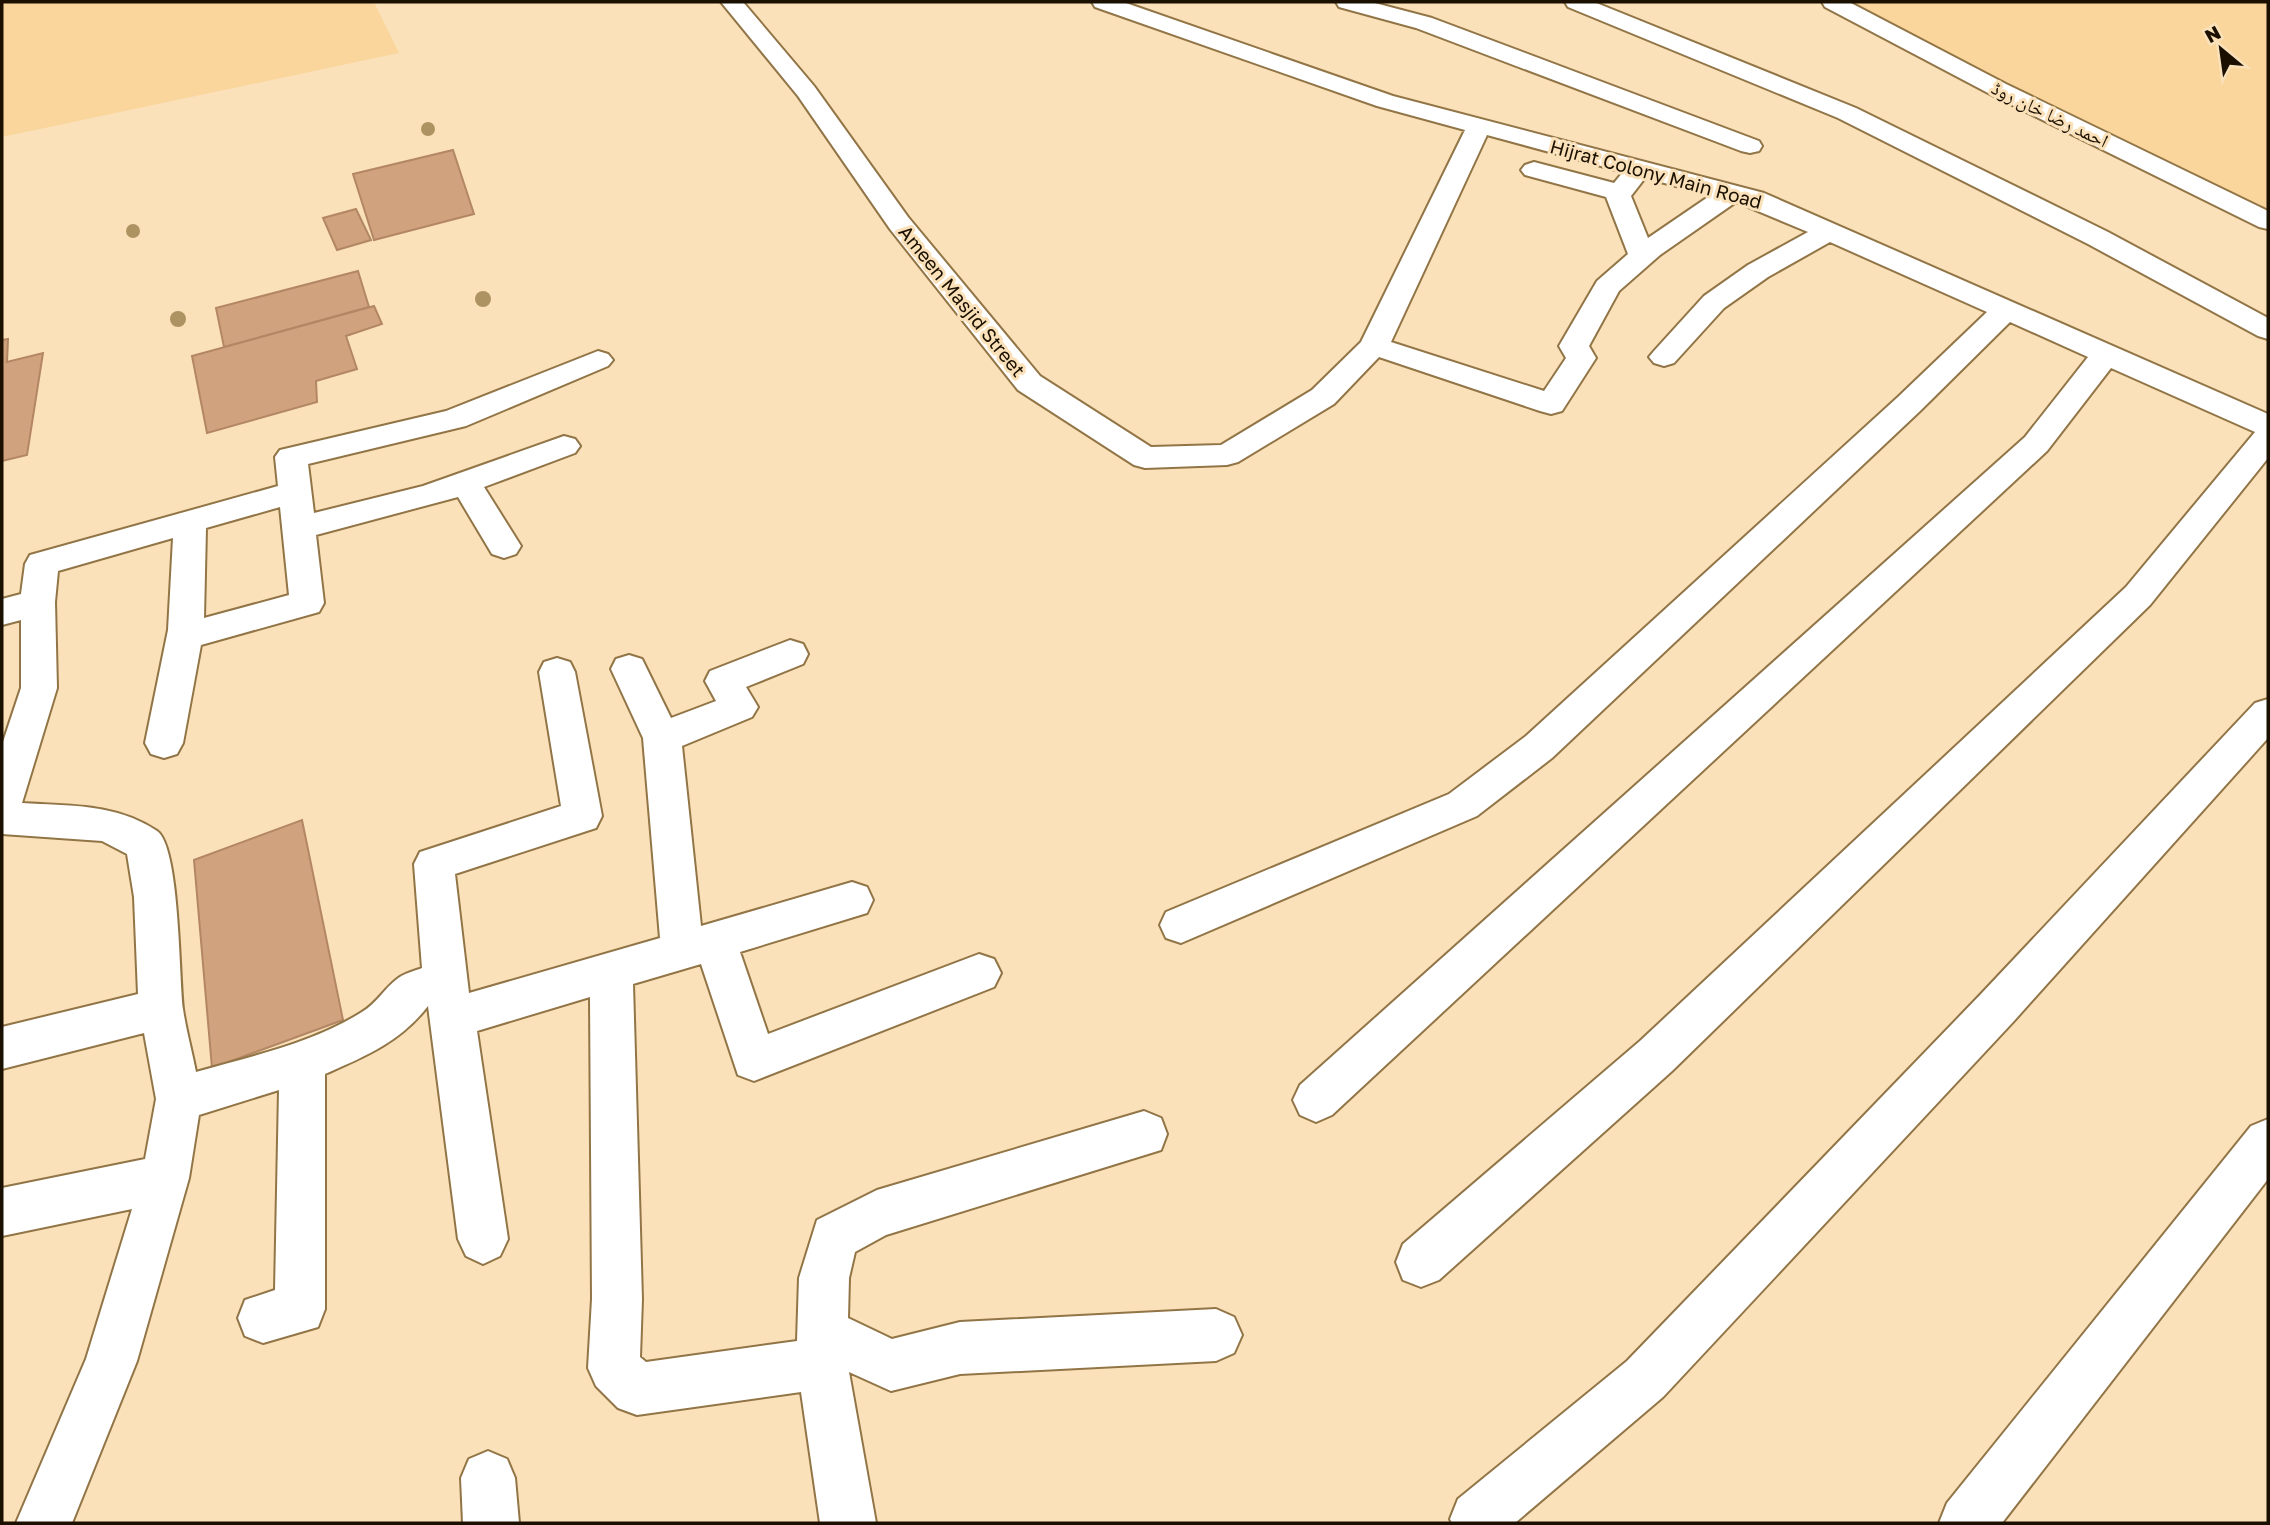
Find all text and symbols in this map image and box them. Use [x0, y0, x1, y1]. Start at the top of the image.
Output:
north arrow [2186, 14, 2256, 84]
text: N [2201, 20, 2224, 47]
street label: احمد رضا خان روڈ [1988, 75, 2112, 153]
street label: Hijrat Colony Main Road [1548, 134, 1764, 213]
street label: Ameen Masjid Street [894, 220, 1030, 381]

